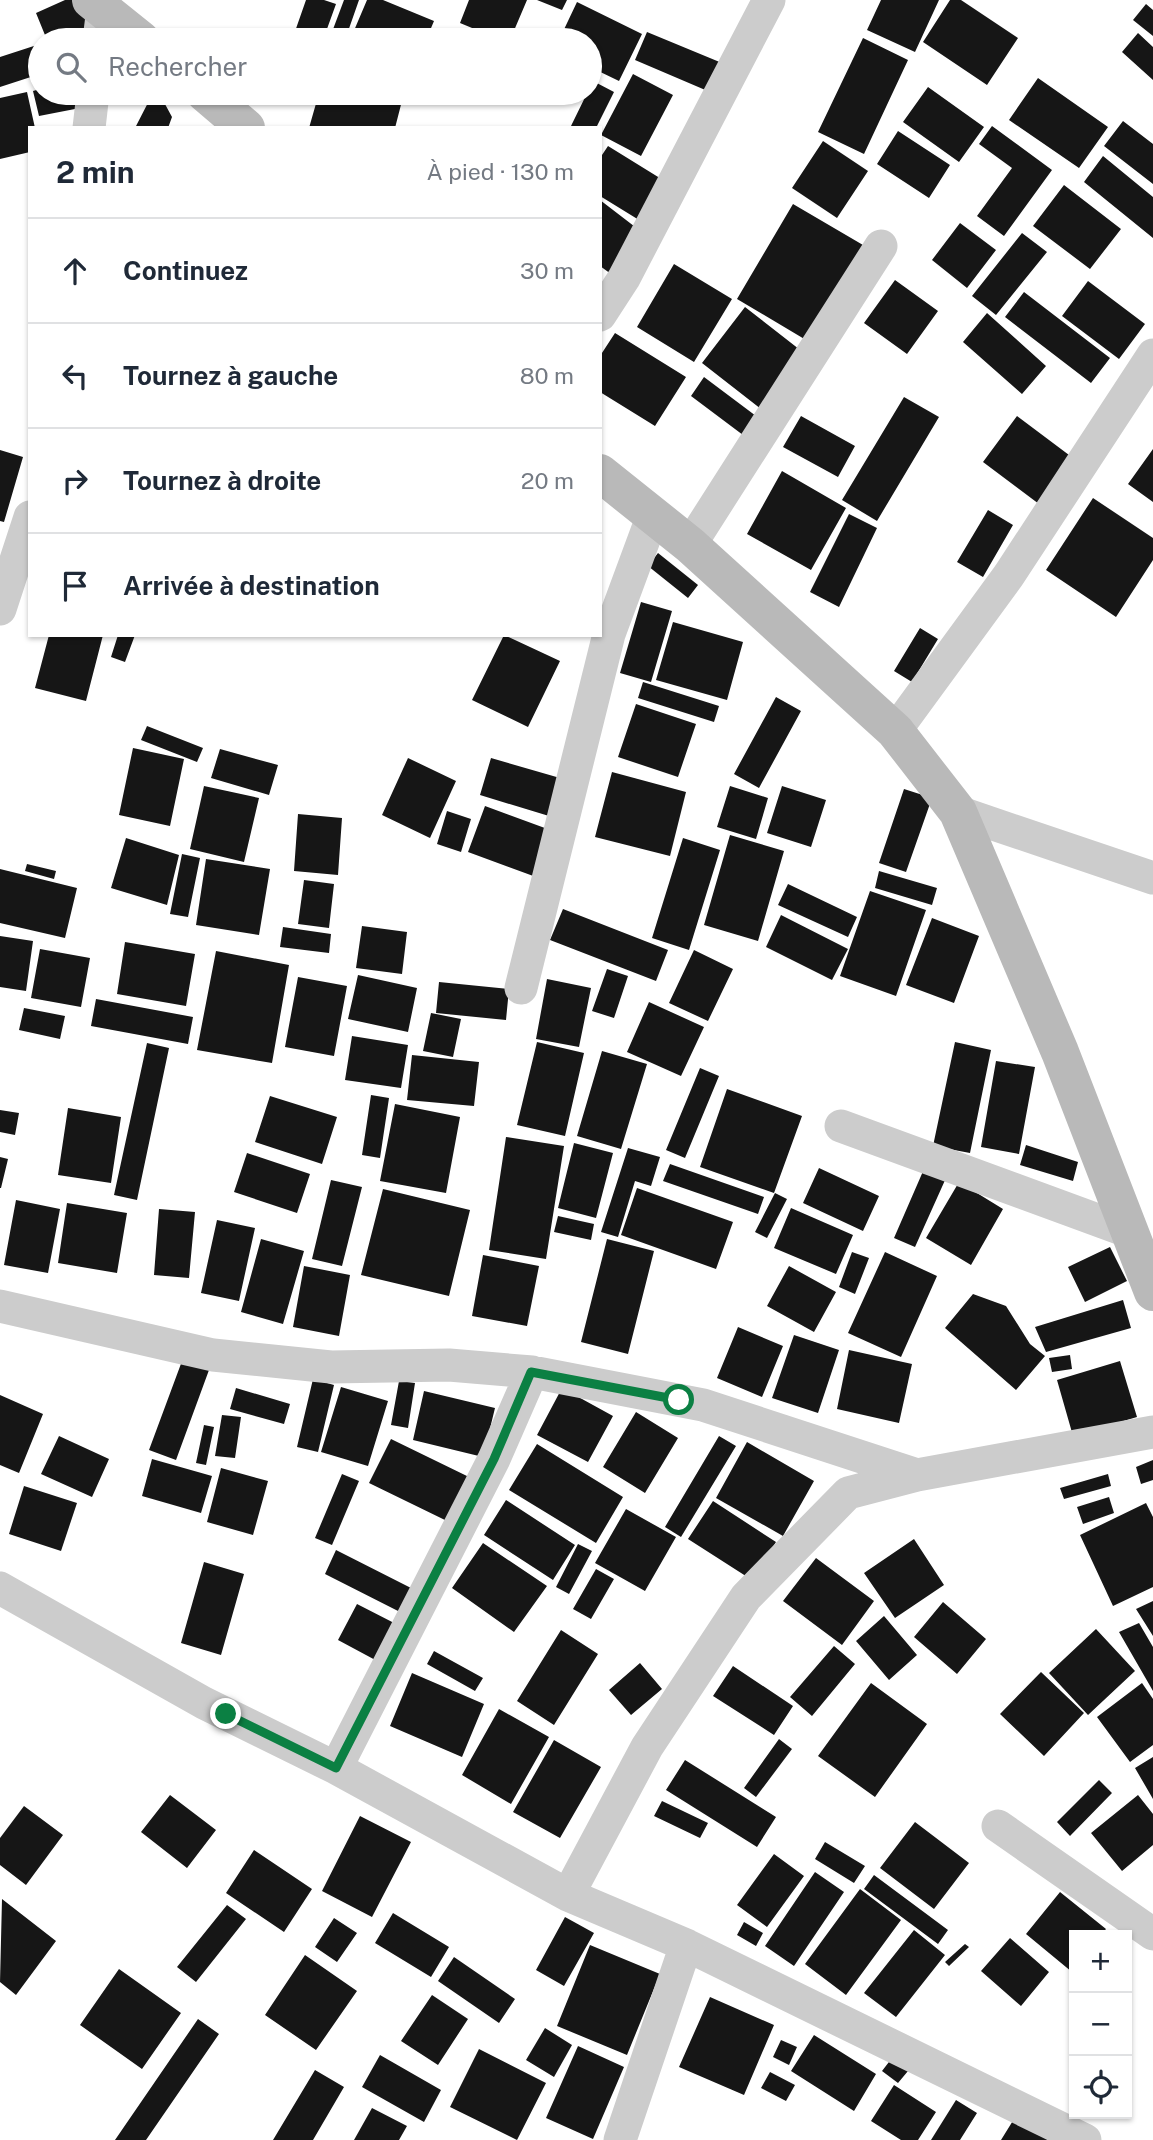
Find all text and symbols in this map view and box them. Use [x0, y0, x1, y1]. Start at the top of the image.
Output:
search box [28, 28, 602, 105]
icon: search [52, 48, 90, 86]
text: Rechercher [108, 51, 247, 82]
text: 2 min [56, 154, 135, 190]
text: À pied · 130 m [426, 158, 574, 185]
icon: ahead [56, 252, 94, 290]
text: Continuez [123, 255, 248, 286]
text: 30 m [520, 257, 574, 284]
icon: left [56, 357, 94, 395]
text: Tournez à gauche [123, 360, 338, 391]
text: 80 m [520, 362, 574, 389]
icon: right [56, 462, 94, 500]
text: Tournez à droite [123, 465, 321, 496]
text: 20 m [521, 467, 574, 494]
icon: arrive [56, 567, 94, 605]
text: Arrivée à destination [123, 570, 380, 601]
route start [663, 1384, 694, 1415]
route end [210, 1698, 241, 1729]
map controls [1069, 1930, 1132, 2119]
button: + [1069, 1930, 1132, 1993]
button: − [1069, 1993, 1132, 2056]
button: locate [1069, 2056, 1132, 2119]

